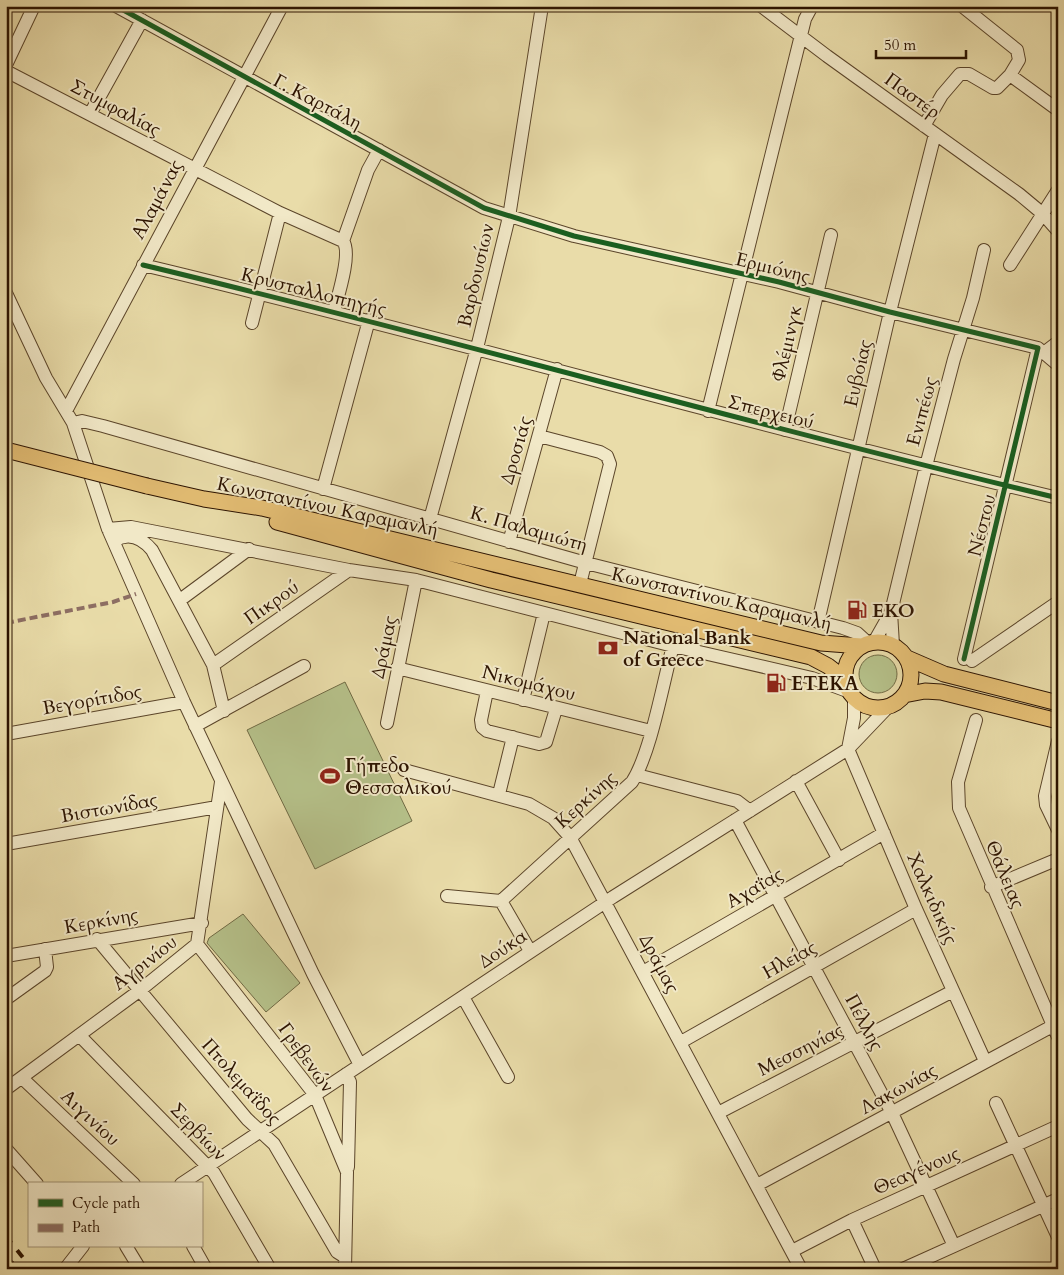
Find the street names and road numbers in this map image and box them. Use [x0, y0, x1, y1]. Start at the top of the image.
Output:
street label: Παστέρ [879, 67, 946, 125]
street label: Γ. Καρτάλη [269, 68, 366, 136]
street label: Στυμφαλίας [66, 73, 165, 143]
street label: Αλαμάνας [125, 155, 189, 244]
street label: Βαρδουσίων [451, 221, 501, 330]
street label: Ερμιόνης [733, 246, 813, 290]
street label: Κρυσταλλοπηγής [238, 261, 389, 323]
street label: Φλέμινγκ [766, 302, 808, 384]
street label: Ευβοίας [838, 337, 878, 409]
street label: Ενιπέως [900, 374, 944, 449]
street label: Σπερχειού [725, 389, 816, 435]
street label: Δροσιάς [494, 413, 538, 487]
street label: Κωνσταντίνου Καραμανλή [215, 471, 441, 543]
street label: Νέστου [962, 491, 1002, 559]
street label: Κ. Παλαμιώτη [467, 500, 590, 558]
street label: Κωνσταντίνου Καραμανλή [609, 561, 835, 637]
street label: Πικρού [239, 575, 304, 631]
street label: Δράμας [365, 613, 403, 681]
street label: Νικομάχου [479, 659, 578, 707]
street label: Βεγορίτιδος [41, 678, 144, 721]
street label: Κερκίνης [549, 765, 622, 834]
street label: Βιστωνίδας [59, 787, 160, 829]
street label: Θάλειας [979, 836, 1031, 913]
street label: Χαλκιδικής [900, 848, 964, 948]
street label: Αχαΐας [721, 861, 788, 915]
street label: Κερκίνης [62, 902, 140, 940]
street label: Δούκα [473, 923, 532, 974]
street label: Αγρινίου [107, 929, 183, 996]
street label: Δράμας [633, 929, 686, 998]
street label: Ηλείας [758, 934, 821, 985]
street label: Πέλλης [838, 990, 890, 1055]
street label: Γρεβενών [272, 1017, 340, 1098]
street label: Μεσσηνίας [753, 1017, 848, 1083]
street label: Πτολεμαΐδος [195, 1033, 287, 1130]
street label: Λακωνίας [855, 1057, 942, 1121]
street label: Αιγινίου [55, 1084, 126, 1152]
street label: Σερβίων [164, 1097, 232, 1166]
street label: Θεαγένους [869, 1140, 964, 1201]

